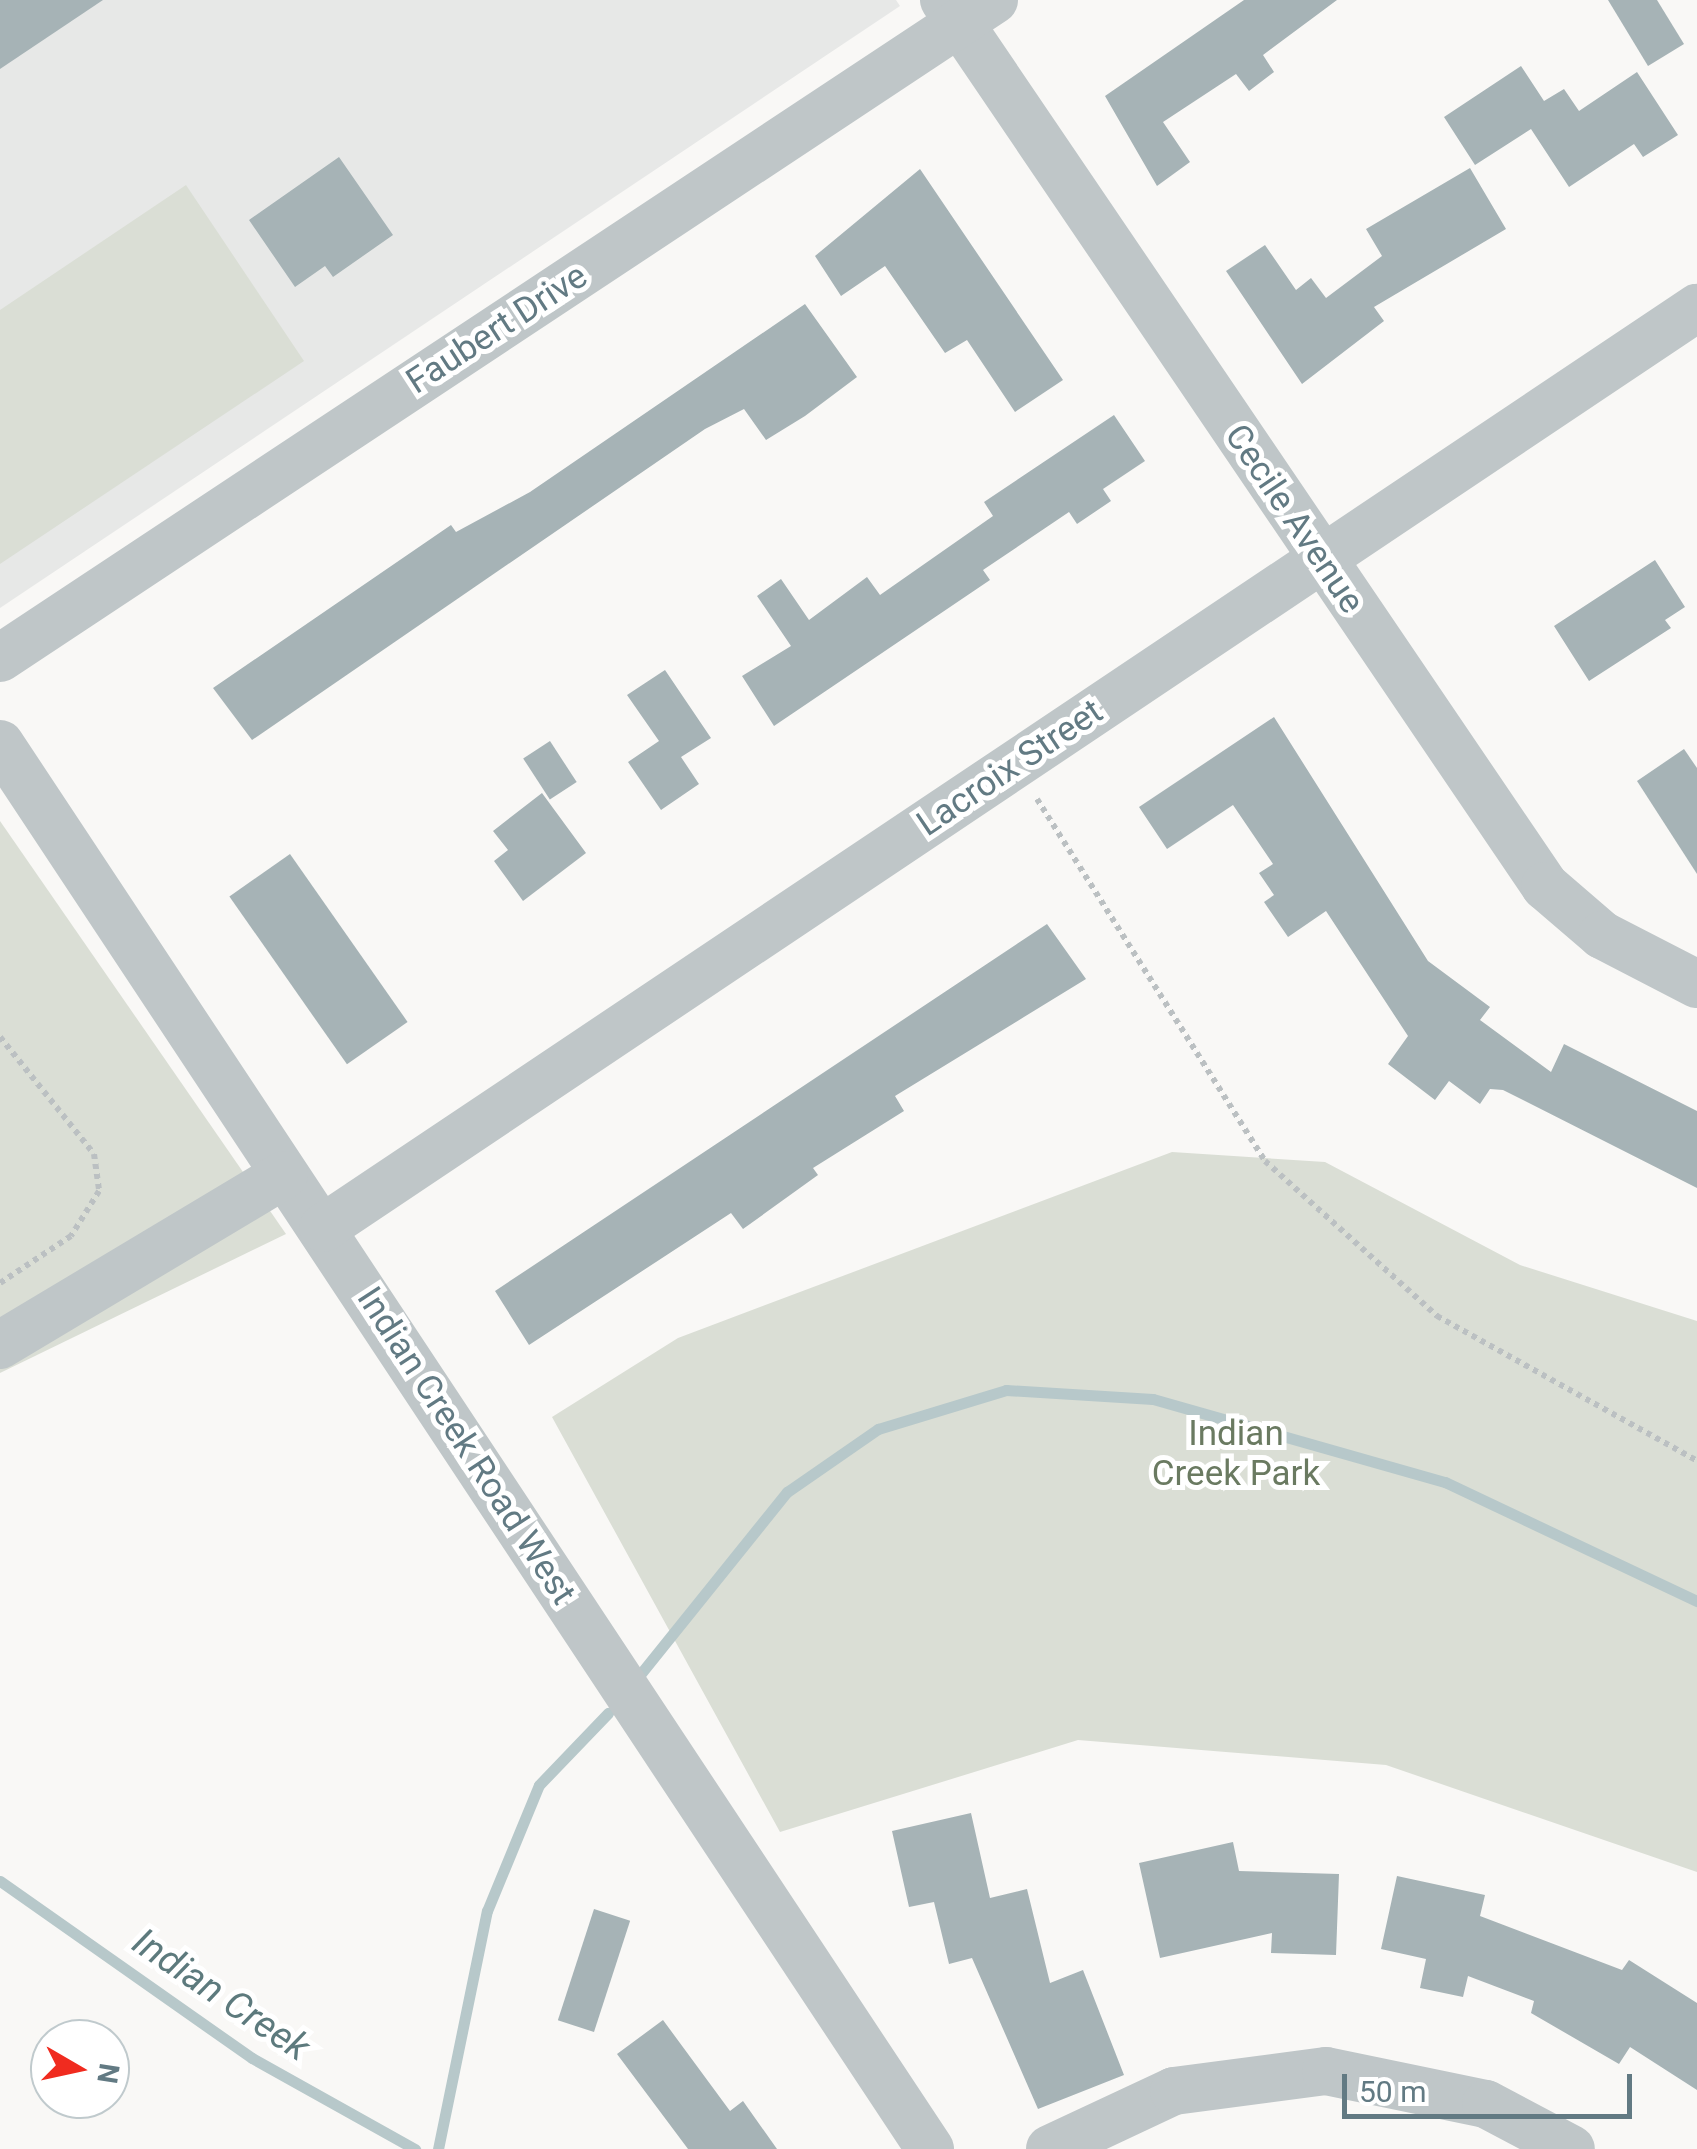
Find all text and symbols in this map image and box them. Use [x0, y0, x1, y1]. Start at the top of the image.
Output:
street label: Faubert Drive [399, 255, 595, 403]
street label: Cecile Avenue [1216, 417, 1372, 621]
street label: Lacroix Street [909, 691, 1111, 845]
street label: Indian Creek Road West [348, 1280, 584, 1612]
park label: Indian Creek Park [1152, 1413, 1320, 1495]
water label: Indian Creek [124, 1919, 318, 2071]
north arrow [30, 2019, 130, 2119]
scale bar [1347, 2054, 1637, 2116]
text: N [90, 2061, 126, 2086]
text: 50 m [1359, 2074, 1426, 2109]

